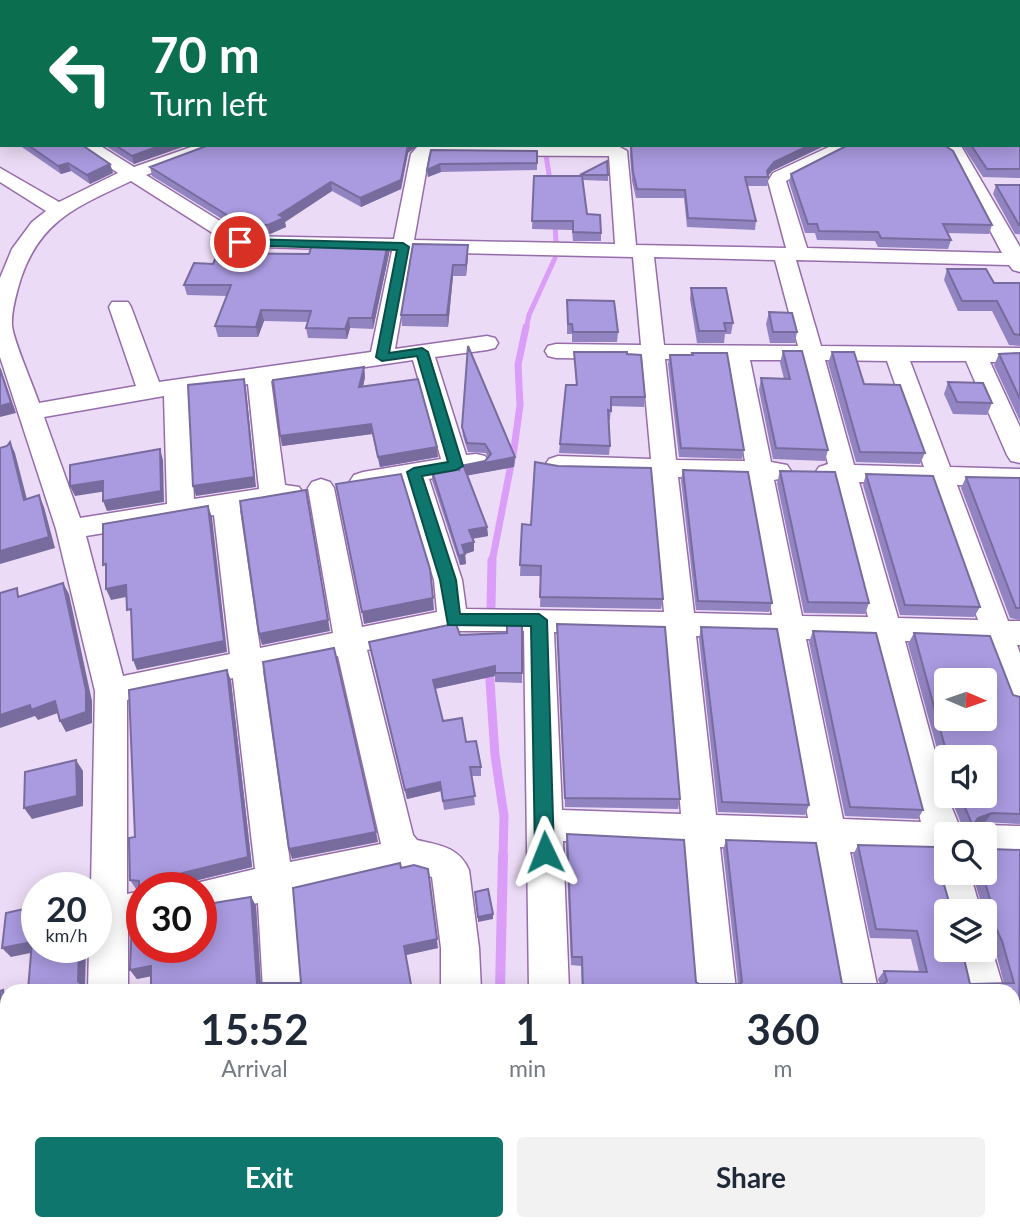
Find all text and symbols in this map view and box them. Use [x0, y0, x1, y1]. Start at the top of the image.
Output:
text: 70 m [150, 25, 260, 83]
icon: left [35, 28, 126, 119]
text: Turn left [150, 84, 267, 123]
pin [210, 212, 270, 272]
icon: arrive [221, 223, 259, 261]
north arrow [934, 668, 998, 732]
map controls [934, 668, 997, 962]
button: sound [934, 745, 997, 808]
position arrow [508, 815, 582, 889]
button: search [934, 822, 997, 885]
speed limit sign: 30 [126, 872, 217, 963]
text: 20 [46, 887, 87, 929]
button: layers [934, 899, 997, 962]
text: km/h [45, 924, 88, 946]
text: 15:52 [200, 1004, 309, 1054]
text: 1 [515, 1004, 540, 1054]
text: 360 [747, 1004, 820, 1054]
text: Arrival [221, 1054, 288, 1082]
text: min [509, 1054, 546, 1082]
text: m [774, 1054, 793, 1082]
button: Exit [35, 1137, 503, 1217]
button: Share [517, 1137, 985, 1217]

